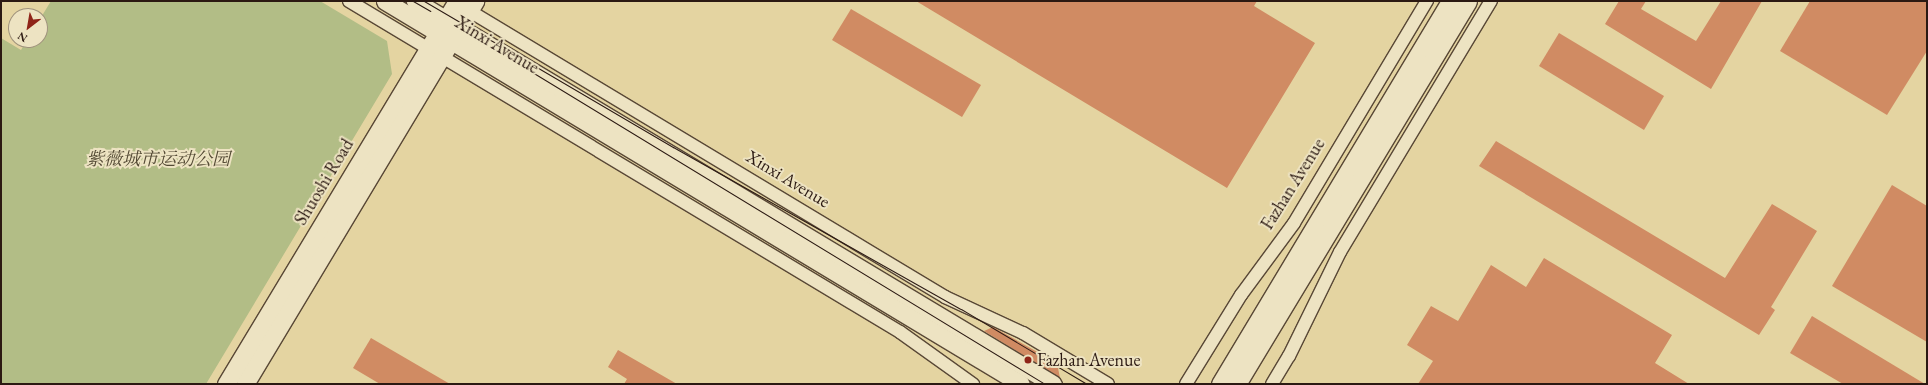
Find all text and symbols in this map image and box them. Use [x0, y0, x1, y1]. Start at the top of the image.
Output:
north arrow [8, 8, 48, 48]
street label: Xinxi Avenue [451, 12, 543, 78]
text: N [15, 29, 30, 46]
street label: Fazhan Avenue [1256, 134, 1330, 234]
street label: Shuoshi Road [290, 135, 358, 229]
street label: Xinxi Avenue [742, 146, 834, 212]
park label: 紫薇城市运动公园 [86, 148, 230, 170]
place label: Fazhan Avenue [1037, 349, 1140, 371]
marker: Fazhan Avenue [1022, 354, 1034, 366]

